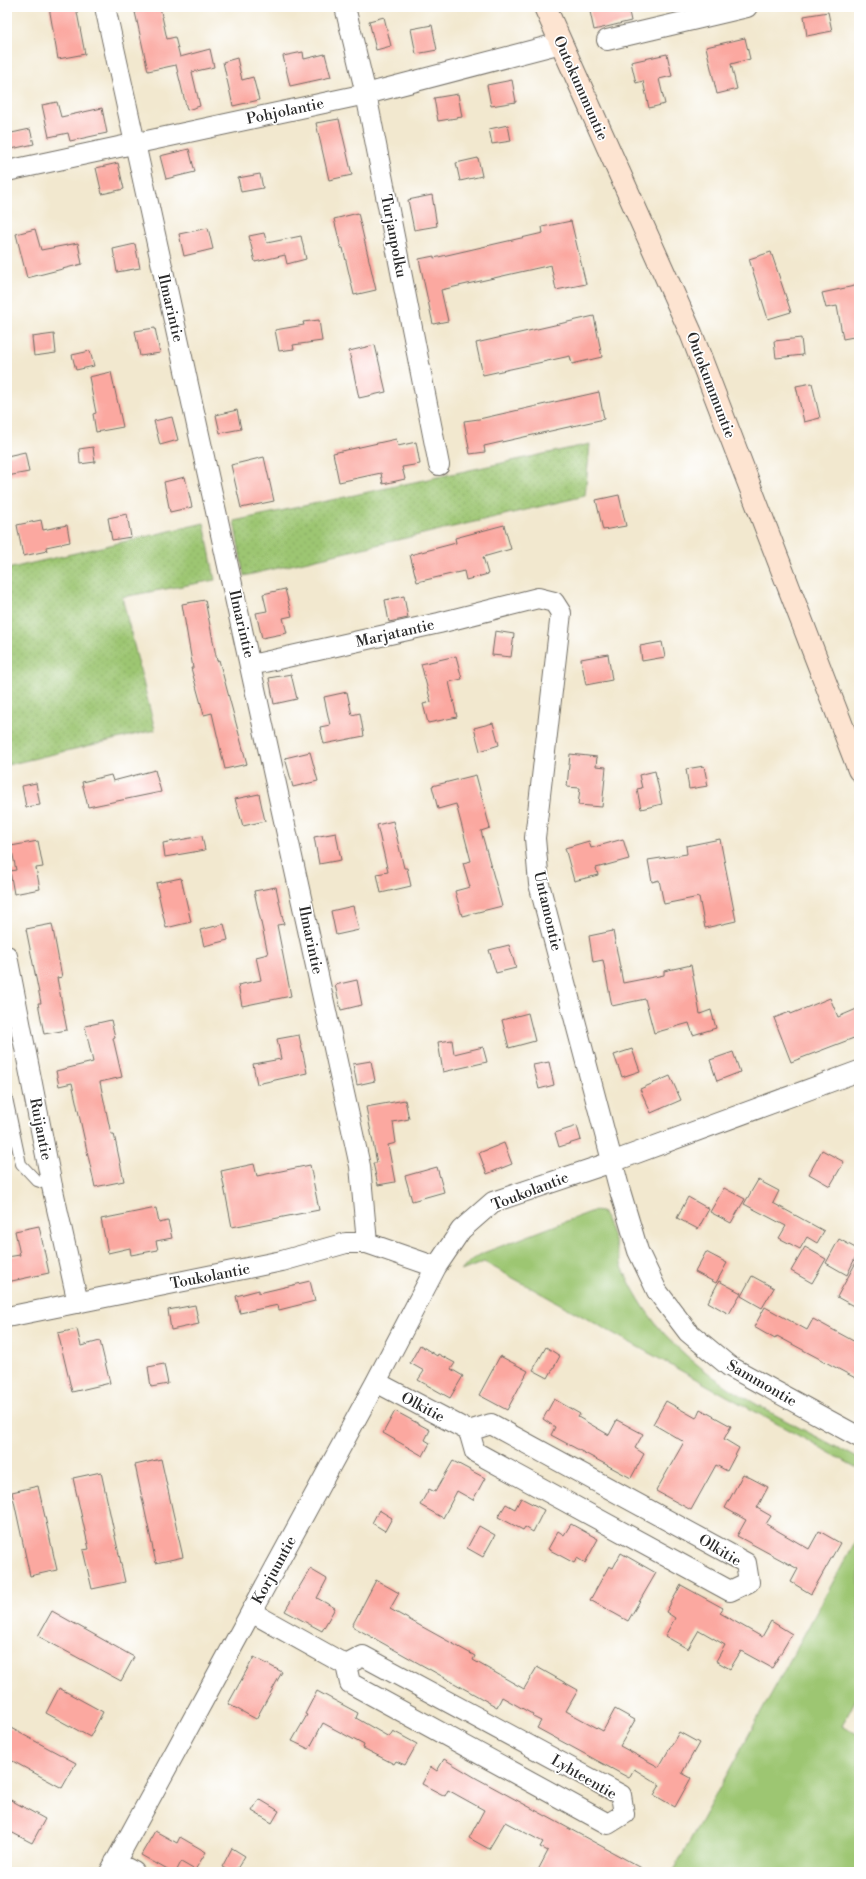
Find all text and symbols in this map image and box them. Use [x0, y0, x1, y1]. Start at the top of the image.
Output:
street label: Outokummuntie [549, 33, 612, 143]
street label: Pohjolantie [245, 94, 326, 129]
street label: Turjanpolku [376, 193, 411, 280]
street label: Ilmarintie [153, 272, 188, 344]
street label: Outokummuntie [682, 329, 740, 441]
street label: Ilmarintie [224, 588, 259, 660]
street label: Marjatantie [354, 615, 436, 652]
street label: Untamontie [529, 869, 566, 953]
street label: Ilmarintie [294, 904, 327, 976]
street label: Ruijantie [25, 1096, 56, 1162]
street label: Toukolantie [489, 1168, 571, 1215]
street label: Toukolantie [168, 1259, 252, 1294]
street label: Sammontie [723, 1356, 800, 1411]
street label: Olkitie [398, 1388, 448, 1427]
street label: Olkitie [695, 1530, 745, 1571]
street label: Korjuuntie [248, 1533, 301, 1608]
street label: Lyhteentie [547, 1751, 620, 1804]

